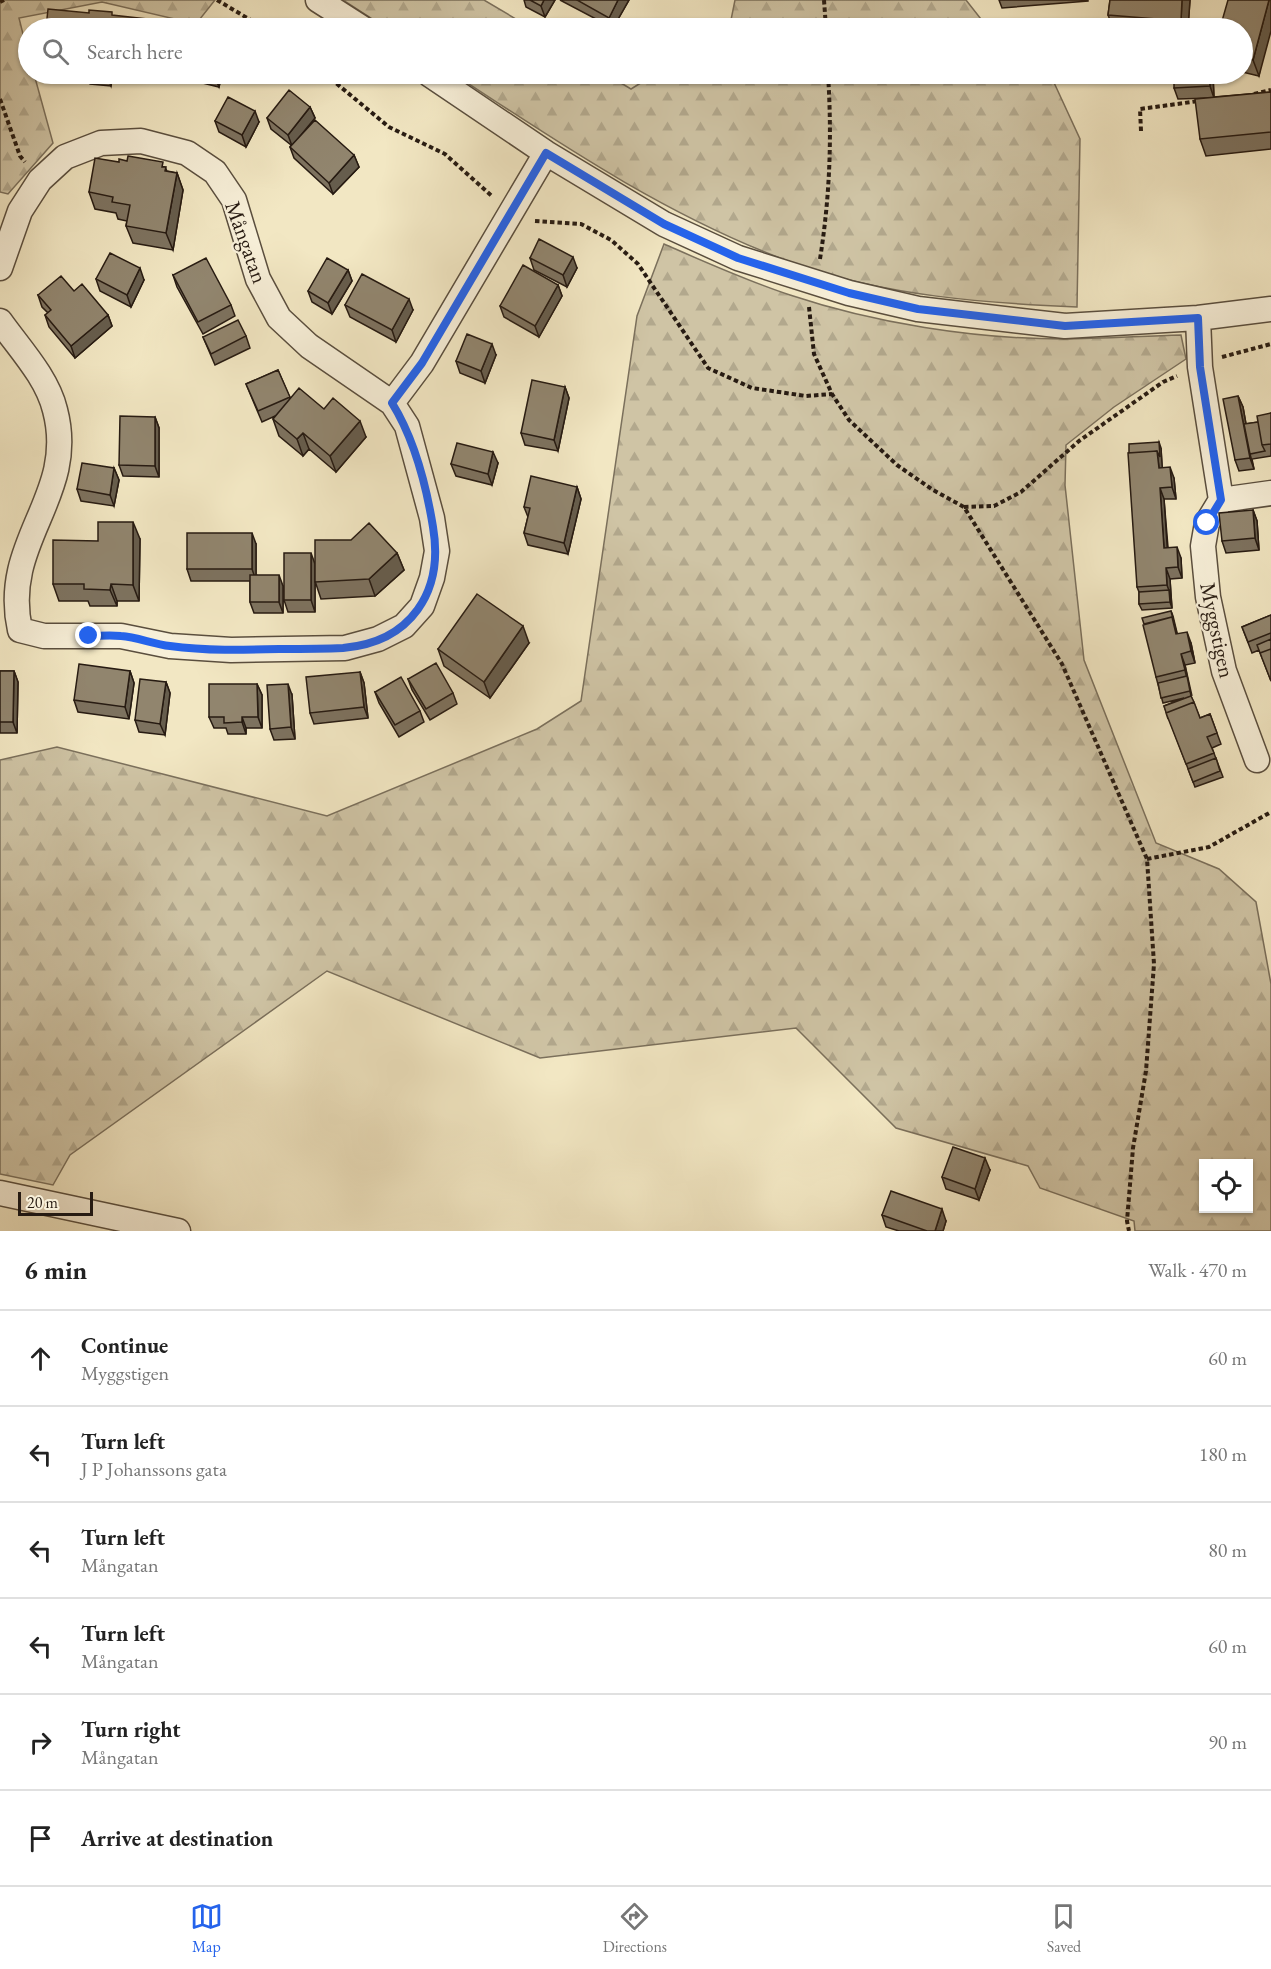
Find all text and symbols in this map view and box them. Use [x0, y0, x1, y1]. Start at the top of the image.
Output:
search box [18, 18, 1253, 84]
icon: search [39, 35, 72, 68]
text: Search here [87, 37, 182, 66]
street label: Mångatan [218, 197, 275, 288]
route start [1193, 509, 1219, 535]
street label: Myggstigen [1193, 580, 1242, 681]
route end [75, 622, 101, 648]
map controls [1199, 1159, 1253, 1213]
button: locate [1199, 1159, 1253, 1213]
scale bar [18, 1189, 93, 1216]
text: 20 m [27, 1192, 58, 1213]
text: 6 min [24, 1253, 87, 1287]
text: Walk · 470 m [1148, 1257, 1247, 1283]
text: Continue [81, 1331, 168, 1360]
icon: ahead [24, 1342, 57, 1375]
text: 60 m [1208, 1345, 1247, 1371]
text: Myggstigen [81, 1360, 169, 1386]
text: Turn left [81, 1427, 165, 1456]
icon: left [24, 1438, 57, 1471]
text: 180 m [1199, 1441, 1247, 1467]
text: J P Johanssons gata [81, 1456, 227, 1482]
text: Turn left [81, 1523, 165, 1552]
icon: left [24, 1534, 57, 1567]
text: 80 m [1208, 1537, 1247, 1563]
text: Mångatan [81, 1552, 159, 1578]
text: Turn left [81, 1619, 165, 1648]
icon: left [24, 1630, 57, 1663]
text: 60 m [1208, 1633, 1247, 1659]
text: Mångatan [81, 1648, 159, 1674]
text: Turn right [81, 1715, 180, 1744]
icon: right [24, 1726, 57, 1759]
text: 90 m [1208, 1729, 1247, 1755]
text: Mångatan [81, 1744, 159, 1770]
icon: arrive [24, 1822, 57, 1855]
text: Arrive at destination [81, 1824, 273, 1853]
tab: Map [190, 1900, 223, 1957]
tab: Directions [603, 1900, 667, 1957]
tab: Saved [1047, 1900, 1081, 1957]

